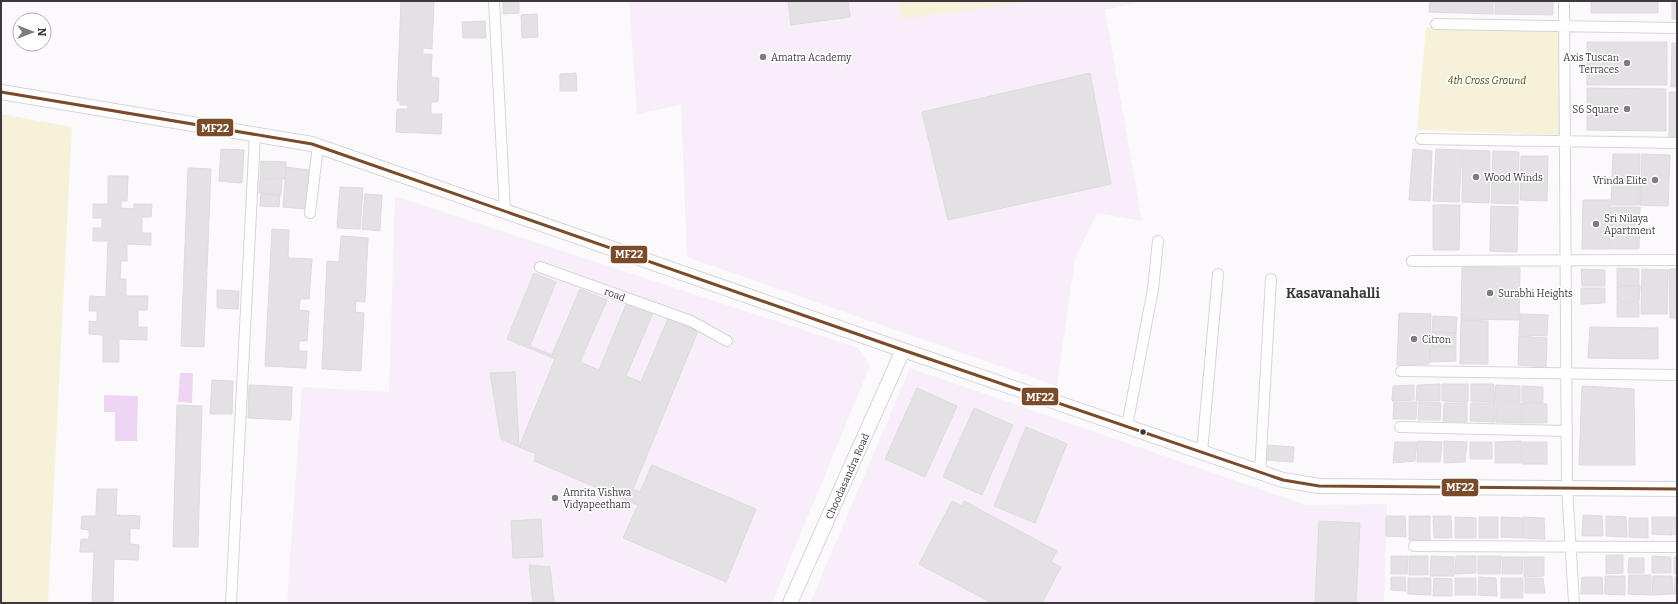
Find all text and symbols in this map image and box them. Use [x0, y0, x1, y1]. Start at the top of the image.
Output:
north arrow [12, 12, 52, 52]
text: N [35, 28, 48, 37]
marker: Amatra Academy [758, 52, 768, 62]
place label: Amatra Academy [771, 52, 852, 64]
place label: Axis Tuscan Terraces [1563, 52, 1620, 76]
marker: Axis Tuscan Terraces [1622, 58, 1632, 68]
park label: 4th Cross Ground [1448, 75, 1526, 87]
place label: S6 Square [1572, 104, 1619, 116]
marker: S6 Square [1622, 104, 1632, 114]
line badge: MF22 [196, 118, 234, 137]
text: MF22 [201, 122, 229, 135]
marker: Wood Winds [1471, 172, 1481, 182]
place label: Wood Winds [1484, 172, 1543, 184]
place label: Vrinda Elite [1593, 175, 1647, 187]
marker: Vrinda Elite [1650, 175, 1660, 185]
place label: Sri Nilaya Apartment [1604, 213, 1656, 237]
marker: Sri Nilaya Apartment [1591, 219, 1601, 229]
line badge: MF22 [610, 245, 648, 264]
text: MF22 [615, 248, 643, 261]
district label: Kasavanahalli [1286, 285, 1380, 302]
street label: road [603, 286, 627, 304]
marker: Surabhi Heights [1485, 288, 1495, 298]
place label: Surabhi Heights [1498, 288, 1573, 300]
marker: Citron [1409, 334, 1419, 344]
place label: Citron [1422, 334, 1452, 346]
line badge: MF22 [1021, 387, 1059, 406]
text: MF22 [1026, 391, 1054, 404]
unlabelled marker [1138, 427, 1148, 437]
street label: Choodasandra Road [824, 432, 872, 521]
line badge: MF22 [1441, 478, 1479, 497]
text: MF22 [1446, 481, 1474, 494]
place label: Amrita Vishwa Vidyapeetham [563, 487, 632, 511]
marker: Amrita Vishwa Vidyapeetham [550, 493, 560, 503]

